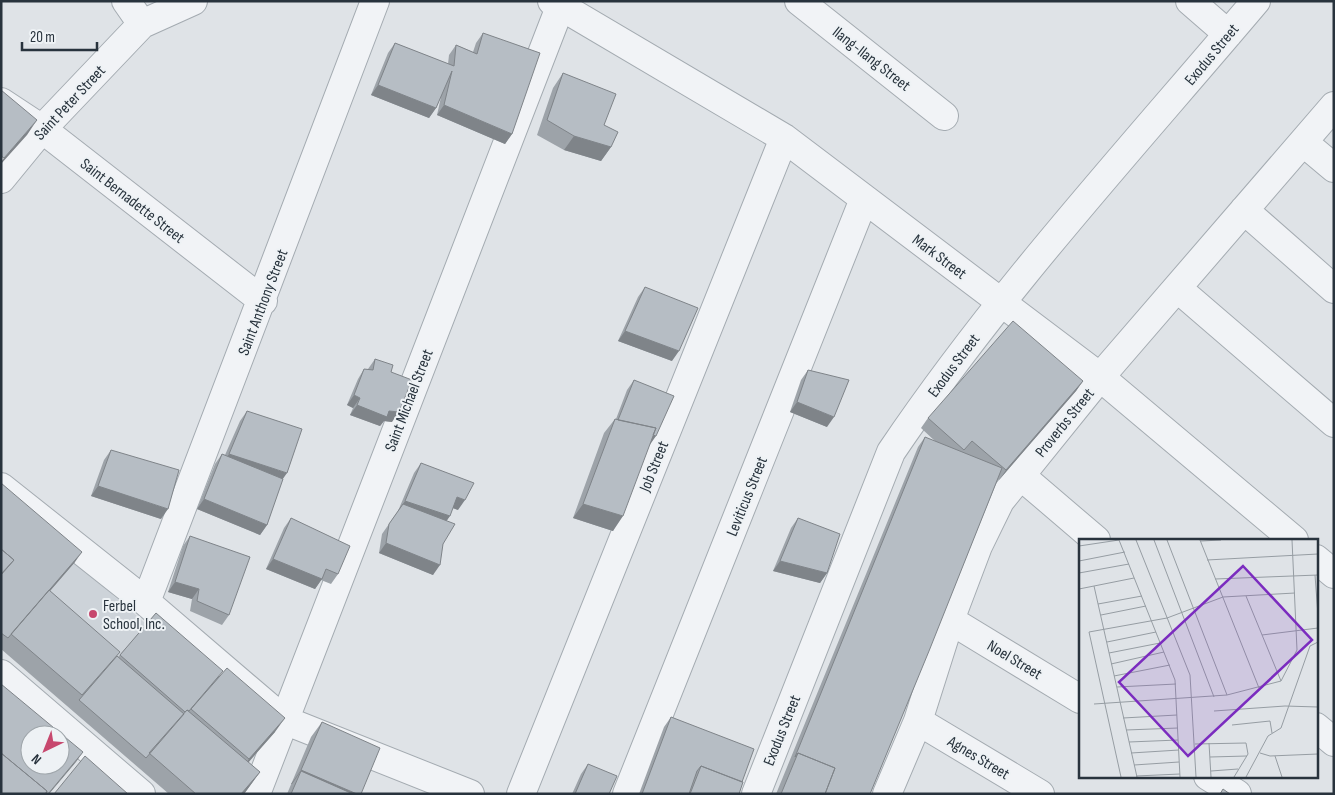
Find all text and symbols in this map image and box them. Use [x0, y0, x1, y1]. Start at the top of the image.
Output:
scale bar [22, 20, 98, 52]
street label: Exodus Street [1181, 20, 1243, 90]
street label: Ilang-Ilang Street [828, 23, 914, 96]
text: 20 m [30, 28, 55, 47]
street label: Saint Peter Street [31, 62, 110, 144]
street label: Saint Bernadette Street [76, 155, 188, 248]
street label: Mark Street [908, 231, 970, 284]
street label: Saint Anthony Street [234, 247, 292, 358]
street label: Exodus Street [924, 330, 984, 401]
street label: Saint Michael Street [381, 347, 438, 454]
street label: Proverbs Street [1032, 384, 1099, 461]
street label: Job Street [635, 438, 673, 496]
street label: Leviticus Street [723, 454, 772, 539]
inset map [1079, 539, 1318, 778]
place label: Ferbel School, Inc. [103, 597, 165, 634]
marker: Ferbel School, Inc. [87, 608, 99, 620]
street label: Noel Street [983, 637, 1045, 684]
street label: Exodus Street [760, 692, 805, 769]
north arrow [20, 725, 70, 775]
street label: Agnes Street [943, 732, 1013, 784]
text: N [28, 750, 45, 768]

